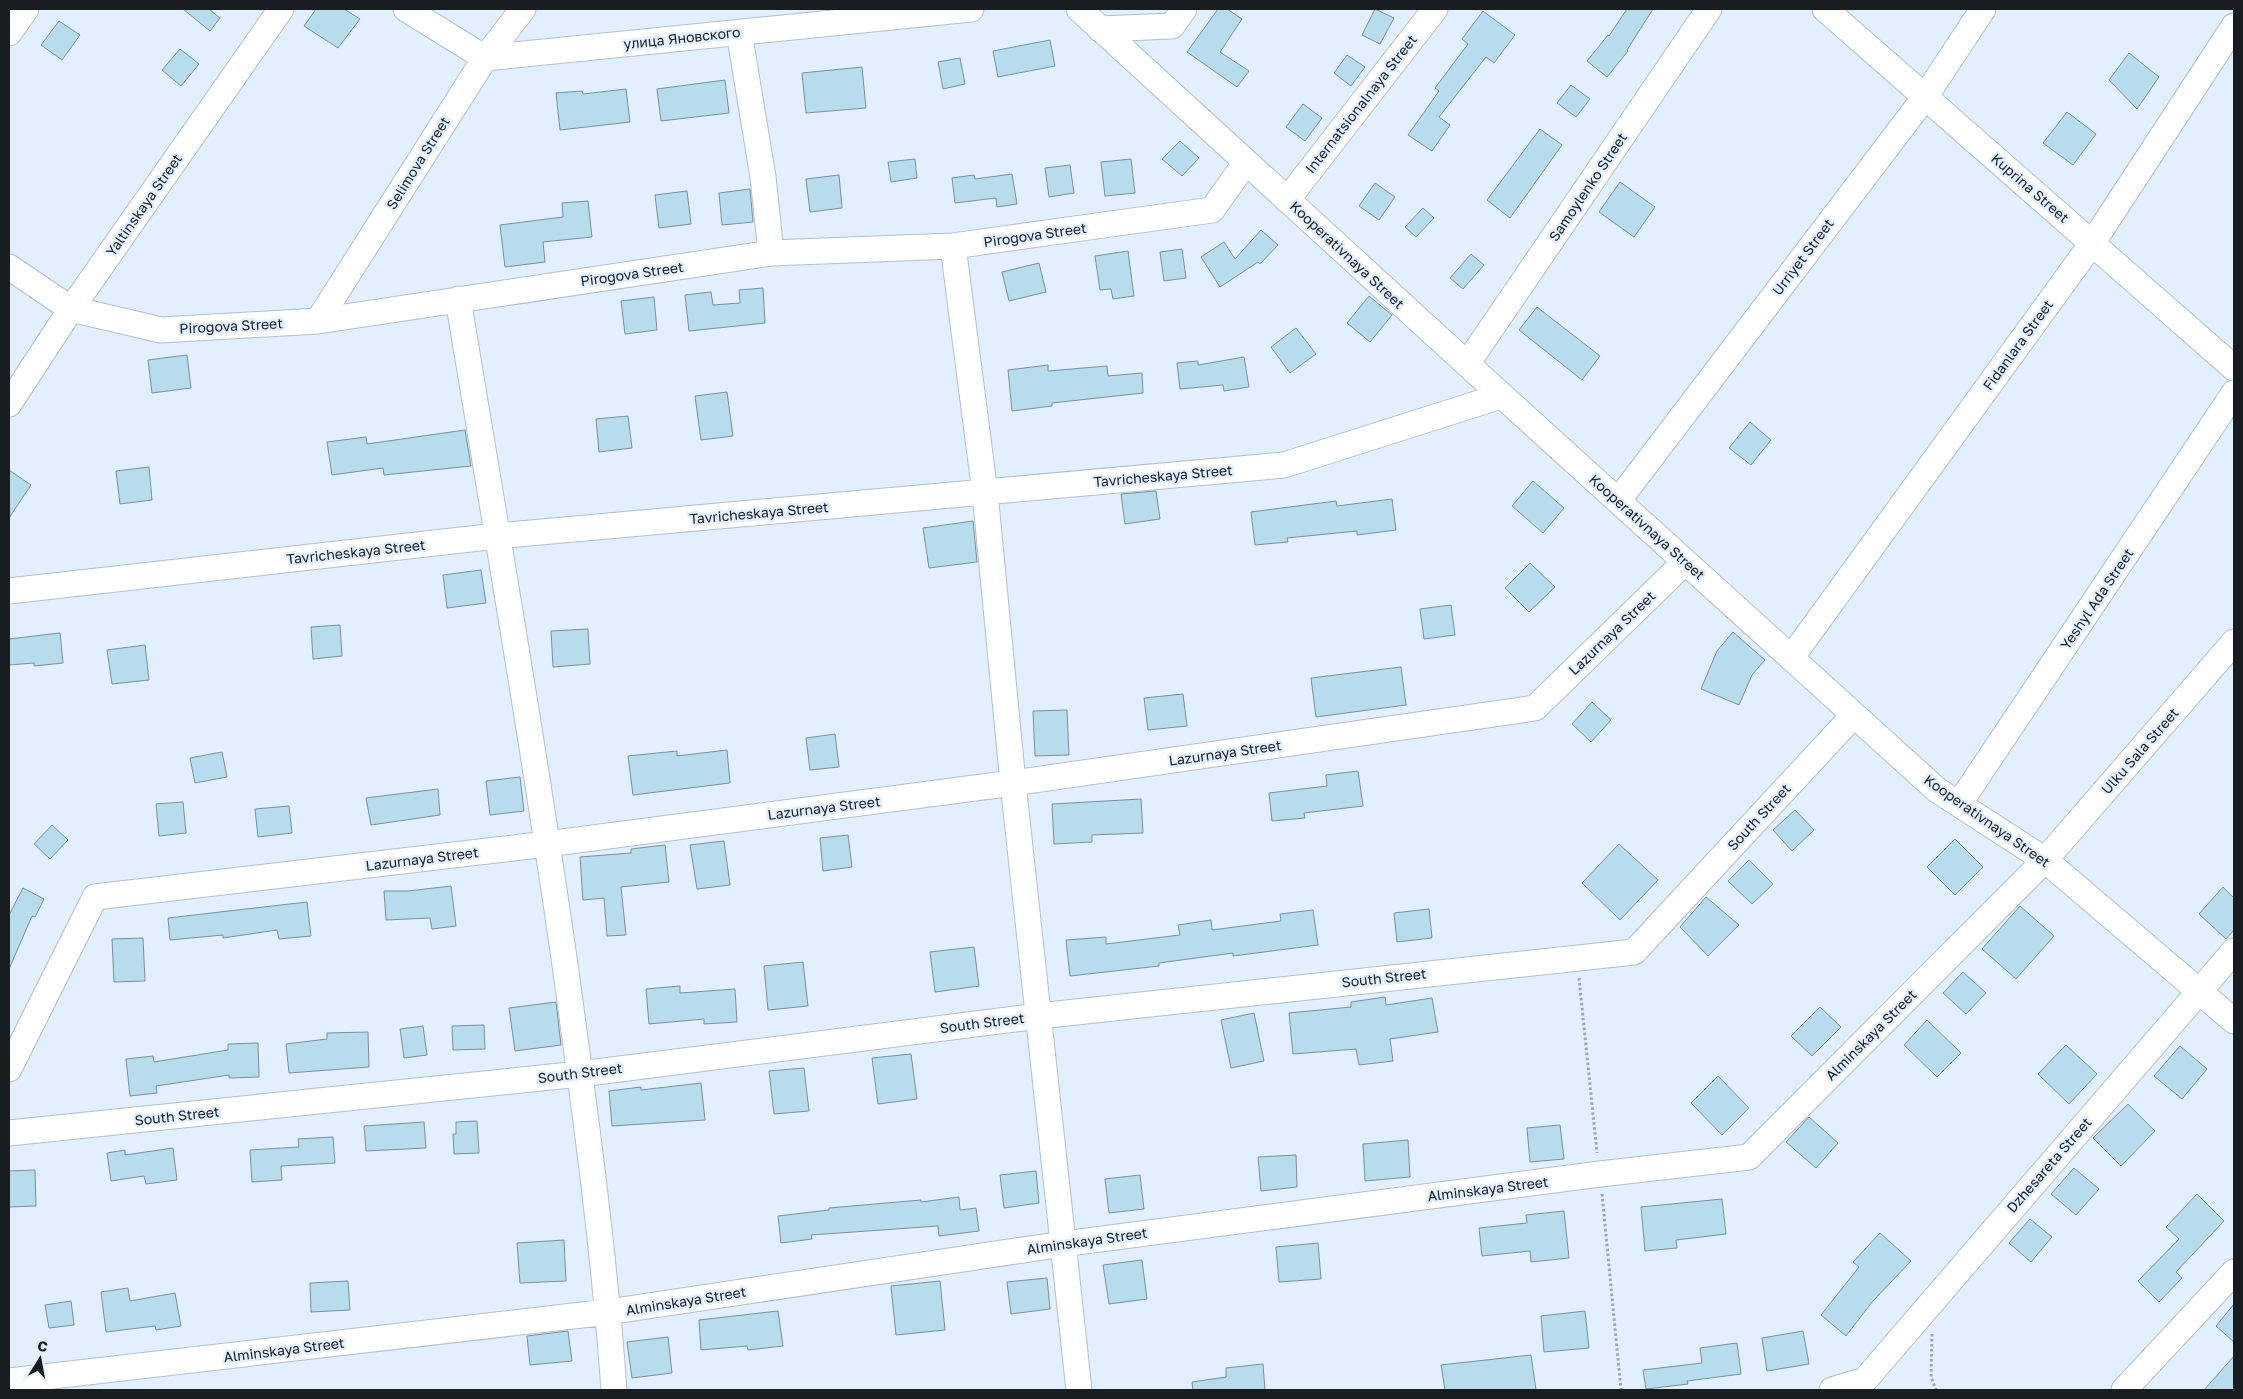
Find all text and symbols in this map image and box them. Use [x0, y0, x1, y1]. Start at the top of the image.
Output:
street label: улица Яновского [623, 23, 741, 52]
street label: Internatsionalnaya Street [1301, 31, 1420, 176]
street label: Selimova Street [382, 113, 453, 212]
street label: Samoylenko Street [1545, 129, 1630, 244]
street label: Kuprina Street [1988, 149, 2073, 226]
street label: Yaltinskaya Street [102, 150, 185, 259]
street label: Kooperativnaya Street [1287, 197, 1408, 312]
street label: Urriyet Street [1768, 215, 1837, 298]
street label: Pirogova Street [982, 219, 1087, 250]
street label: Pirogova Street [579, 258, 684, 289]
street label: Fidanlara Street [1979, 296, 2056, 393]
street label: Pirogova Street [179, 314, 283, 337]
street label: Tavricheskaya Street [1093, 461, 1233, 490]
street label: Kooperativnaya Street [1586, 470, 1709, 583]
street label: Tavricheskaya Street [689, 498, 829, 527]
street label: Tavricheskaya Street [286, 536, 426, 567]
street label: Yeshyl Ada Street [2056, 545, 2137, 652]
street label: Lazurnaya Street [1565, 587, 1658, 678]
street label: Ulku Sala Street [2098, 704, 2182, 797]
street label: Lazurnaya Street [1167, 736, 1282, 769]
street label: Kooperativnaya Street [1921, 771, 2053, 870]
street label: South Street [1723, 780, 1794, 854]
street label: Lazurnaya Street [767, 792, 881, 823]
street label: Lazurnaya Street [365, 843, 479, 874]
street label: South Street [1341, 965, 1427, 990]
street label: Alminskaya Street [1822, 986, 1920, 1084]
street label: South Street [939, 1009, 1025, 1036]
street label: South Street [537, 1059, 623, 1086]
street label: South Street [134, 1103, 220, 1128]
street label: Dzhesareta Street [2003, 1114, 2095, 1216]
street label: Alminskaya Street [1427, 1173, 1549, 1204]
street label: Alminskaya Street [1026, 1224, 1148, 1257]
street label: Alminskaya Street [625, 1283, 747, 1318]
north arrow [15, 1334, 65, 1384]
street label: Alminskaya Street [223, 1334, 345, 1365]
text: С [36, 1336, 49, 1355]

